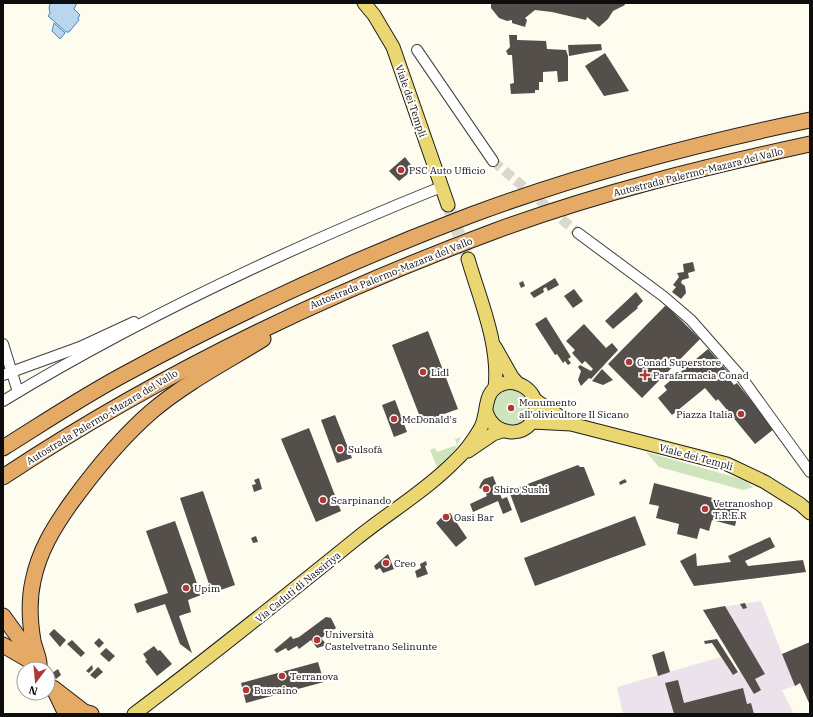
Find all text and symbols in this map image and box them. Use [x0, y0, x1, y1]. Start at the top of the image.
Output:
street label: Viale dei Templi [393, 63, 429, 139]
street label: Autostrada Palermo-Mazara del Vallo [612, 144, 785, 199]
place label: PSC Auto Ufficio [409, 164, 486, 177]
marker: PSC Auto Ufficio [396, 165, 406, 175]
street label: Autostrada Palermo-Mazara del Vallo [308, 234, 475, 312]
place label: Conad Superstore [637, 356, 721, 369]
marker: Conad Superstore [624, 357, 634, 367]
street label: Autostrada Palermo-Mazara del Vallo [24, 366, 180, 468]
place label: Lidl [431, 366, 449, 379]
marker: Lidl [418, 367, 428, 377]
place label: Parafarmacia Conad [653, 369, 749, 382]
marker: Parafarmacia Conad [640, 370, 650, 380]
place label: Monumento all'olivicultore Il Sicano [519, 396, 629, 421]
marker: Monumento all'olivicultore Il Sicano [506, 403, 516, 413]
place label: Piazza Italia [676, 408, 734, 421]
marker: Piazza Italia [736, 409, 746, 419]
place label: McDonald's [402, 413, 457, 426]
marker: McDonald's [389, 414, 399, 424]
street label: Viale dei Templi [658, 441, 734, 473]
place label: Sulsofà [348, 443, 383, 456]
marker: Sulsofà [335, 444, 345, 454]
place label: Shiro Sushi [494, 483, 548, 496]
marker: Shiro Sushi [481, 484, 491, 494]
place label: Scarpinando [331, 494, 391, 507]
marker: Scarpinando [318, 495, 328, 505]
place label: Vetranoshop T.R.E.R [713, 497, 773, 522]
marker: Vetranoshop T.R.E.R [700, 504, 710, 514]
place label: Oasi Bar [454, 511, 494, 524]
marker: Oasi Bar [441, 512, 451, 522]
street label: Via Caduti di Nassiriya [253, 548, 344, 626]
place label: Creo [394, 557, 416, 570]
marker: Creo [381, 558, 391, 568]
place label: Upim [194, 582, 221, 595]
marker: Upim [181, 583, 191, 593]
place label: Università Castelvetrano Selinunte [325, 628, 437, 653]
marker: Università Castelvetrano Selinunte [312, 635, 322, 645]
north arrow [16, 661, 56, 701]
place label: Terranova [290, 670, 339, 683]
marker: Terranova [277, 671, 287, 681]
text: N [27, 683, 39, 699]
place label: Buscaino [254, 684, 298, 697]
marker: Buscaino [241, 685, 251, 695]

